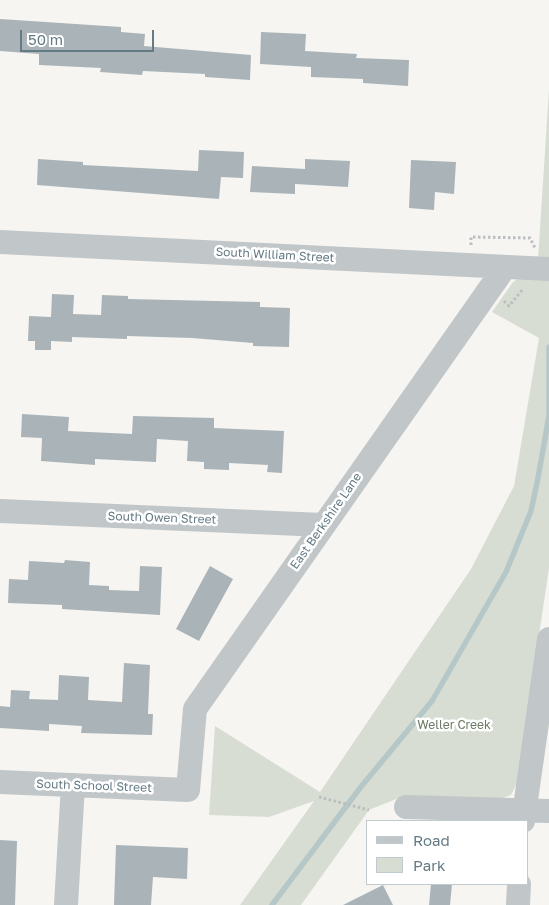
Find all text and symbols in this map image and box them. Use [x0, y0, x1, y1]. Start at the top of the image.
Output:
scale bar [22, 20, 156, 52]
text: 50 m [28, 30, 63, 48]
street label: South William Street [215, 245, 335, 265]
street label: East Berkshire Lane [287, 470, 365, 572]
street label: South Owen Street [107, 509, 217, 527]
park label: Weller Creek [417, 718, 491, 732]
street label: South School Street [36, 777, 152, 795]
legend [366, 820, 529, 885]
text: Road [413, 831, 450, 849]
text: Park [413, 856, 445, 874]

